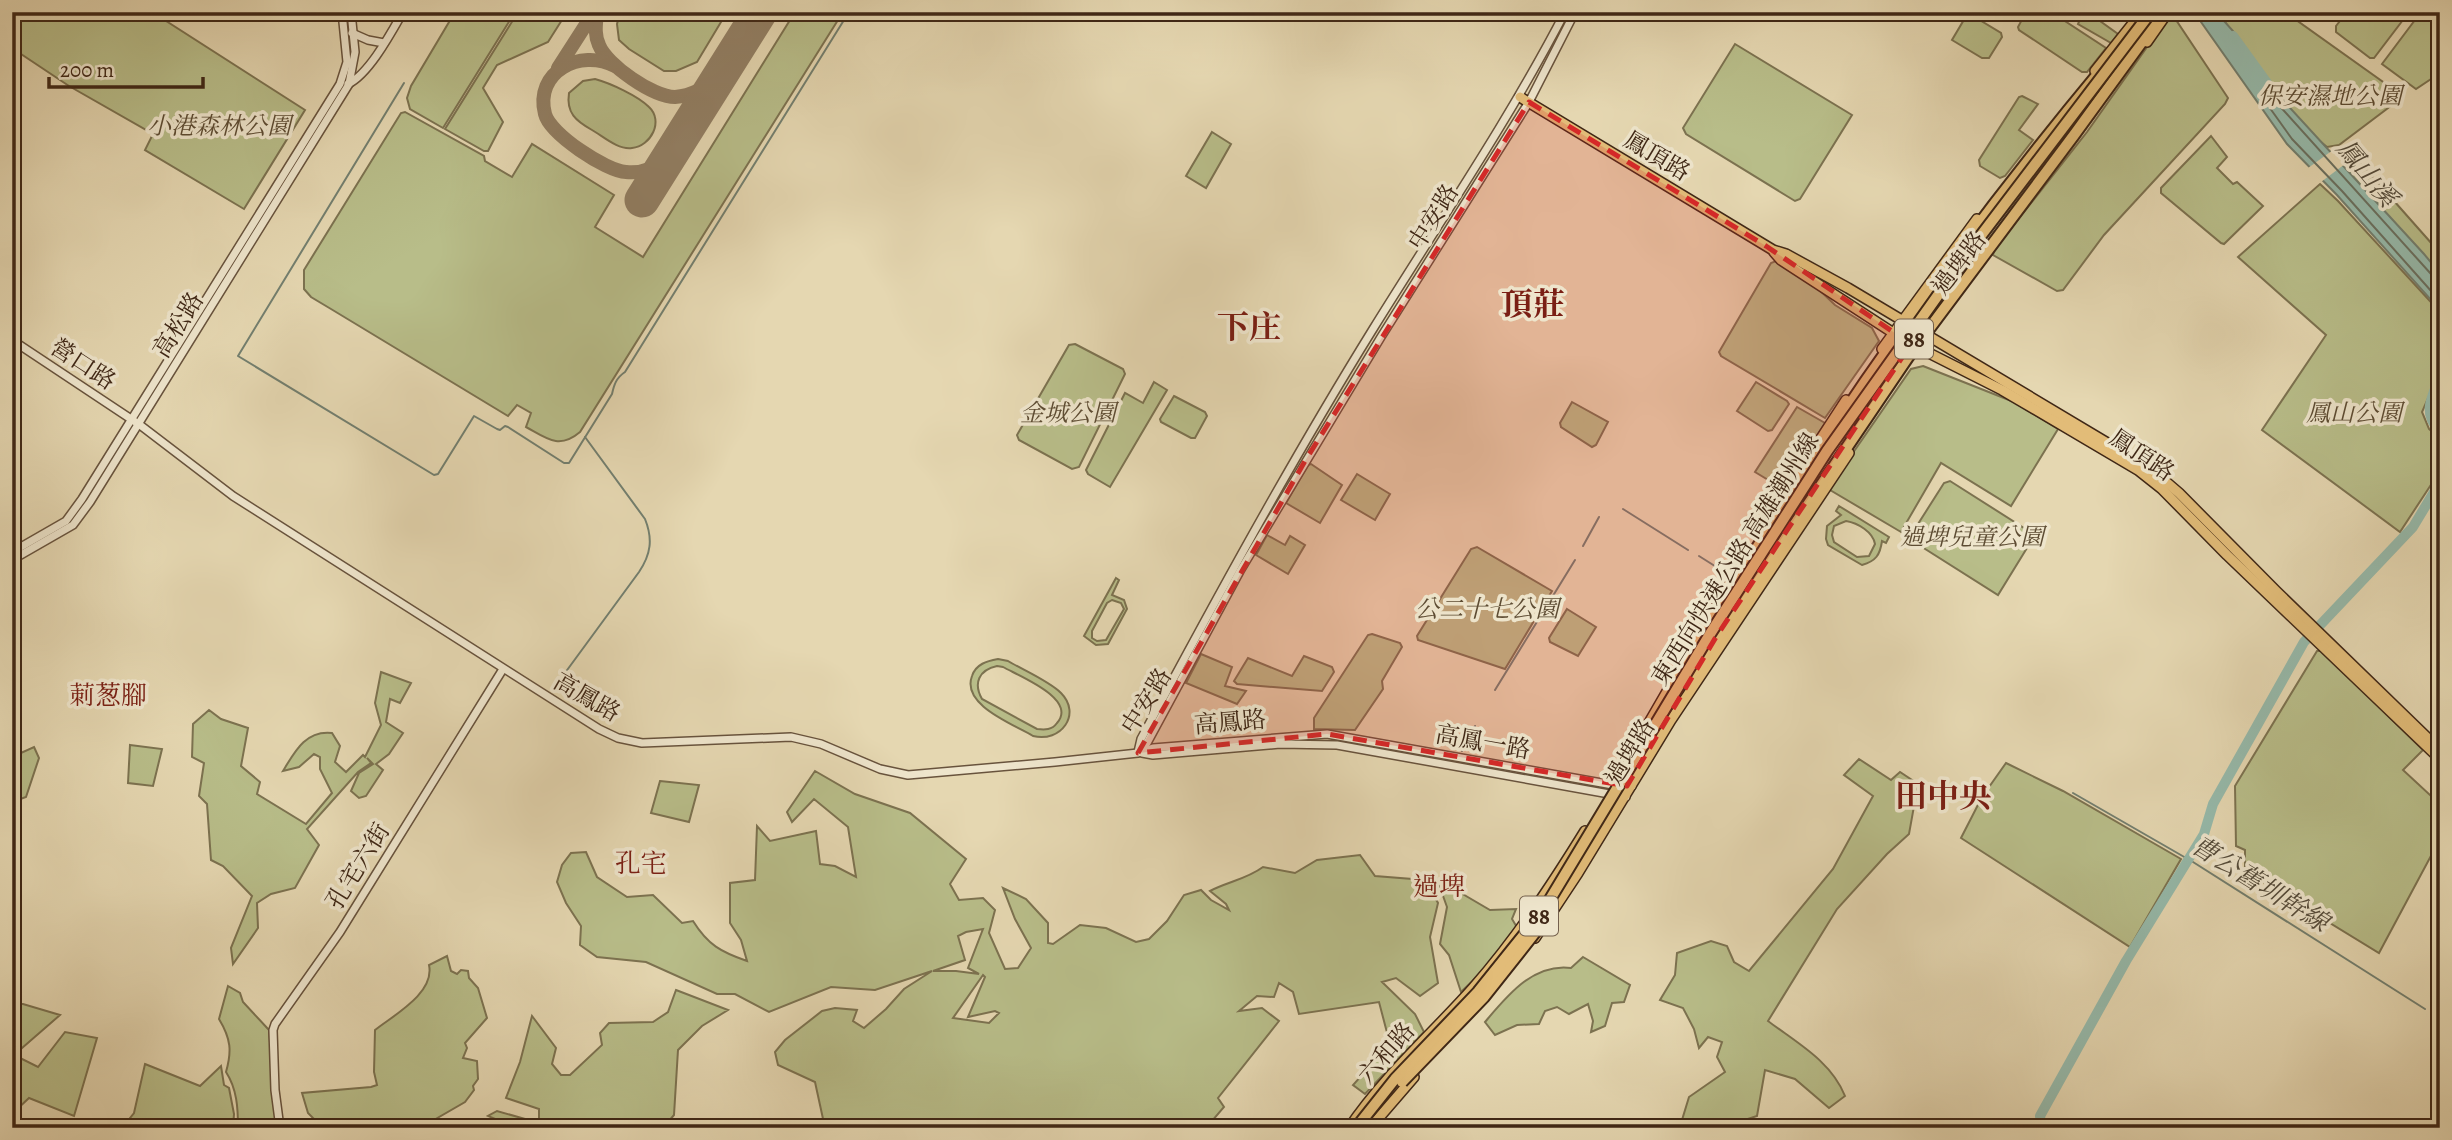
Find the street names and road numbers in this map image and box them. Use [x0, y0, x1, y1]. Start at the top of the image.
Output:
street label: 鳳頂路 [1618, 124, 1696, 188]
street label: 中安路 [1400, 178, 1466, 256]
street label: 過埤路 [1925, 225, 1993, 301]
street label: 高松路 [145, 286, 211, 364]
road number: 88 [1895, 320, 1933, 358]
street label: 營口路 [44, 331, 122, 397]
street label: 鳳頂路 [2103, 422, 2181, 488]
street label: 東西向快速公路 高雄潮州線 [1644, 426, 1826, 692]
street label: 中安路 [1113, 662, 1179, 740]
street label: 高鳳路 [548, 665, 626, 729]
street label: 高鳳路 [1193, 703, 1267, 741]
street label: 過埤路 [1598, 713, 1662, 791]
street label: 高鳳一路 [1433, 718, 1533, 766]
street label: 孔宅六街 [319, 817, 397, 915]
road number: 88 [1520, 897, 1558, 936]
street label: 六和路 [1350, 1015, 1422, 1091]

